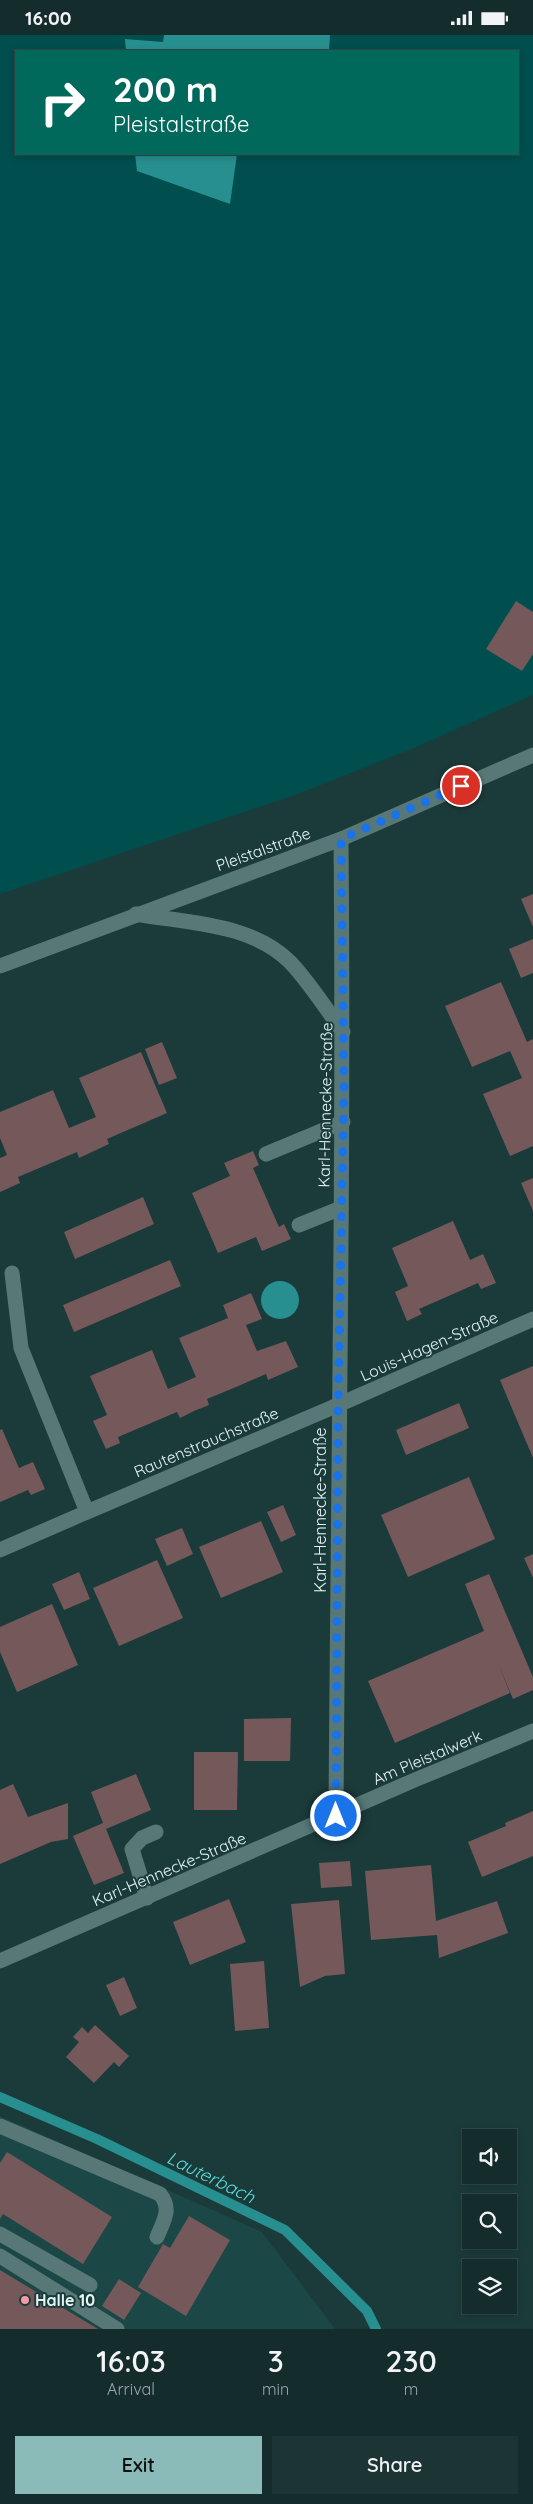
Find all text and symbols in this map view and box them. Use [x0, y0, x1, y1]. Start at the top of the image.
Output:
text: 16:00 [25, 6, 71, 30]
text: 200 m [113, 67, 218, 111]
icon: right [30, 70, 95, 135]
text: Pleistalstraße [113, 110, 249, 138]
pin [440, 765, 482, 807]
icon: arrive [447, 772, 475, 800]
street label: Pleistalstraße [213, 823, 313, 875]
street label: Karl-Hennecke-Straße [314, 1022, 336, 1188]
street label: Louis-Hagen-Straße [357, 1307, 501, 1385]
street label: Rautenstrauchstraße [131, 1402, 281, 1482]
street label: Karl-Hennecke-Straße [310, 1427, 330, 1593]
street label: Am Pleistalwerk [369, 1725, 485, 1789]
position arrow [309, 1789, 361, 1841]
street label: Karl-Hennecke-Straße [89, 1828, 249, 1910]
map controls [462, 2129, 517, 2314]
button: sound [462, 2129, 517, 2184]
water label: Lauterbach [163, 2146, 259, 2209]
button: search [462, 2194, 517, 2249]
button: layers [462, 2259, 517, 2314]
place label: Halle 10 [35, 2290, 95, 2310]
marker: Halle 10 [19, 2294, 31, 2306]
text: 16:03 [96, 2342, 166, 2380]
text: 3 [268, 2342, 284, 2380]
text: 230 [386, 2342, 437, 2380]
text: Arrival [107, 2379, 155, 2399]
text: min [262, 2379, 289, 2399]
text: m [404, 2379, 418, 2399]
button: Exit [15, 2436, 262, 2494]
button: Share [272, 2436, 518, 2494]

